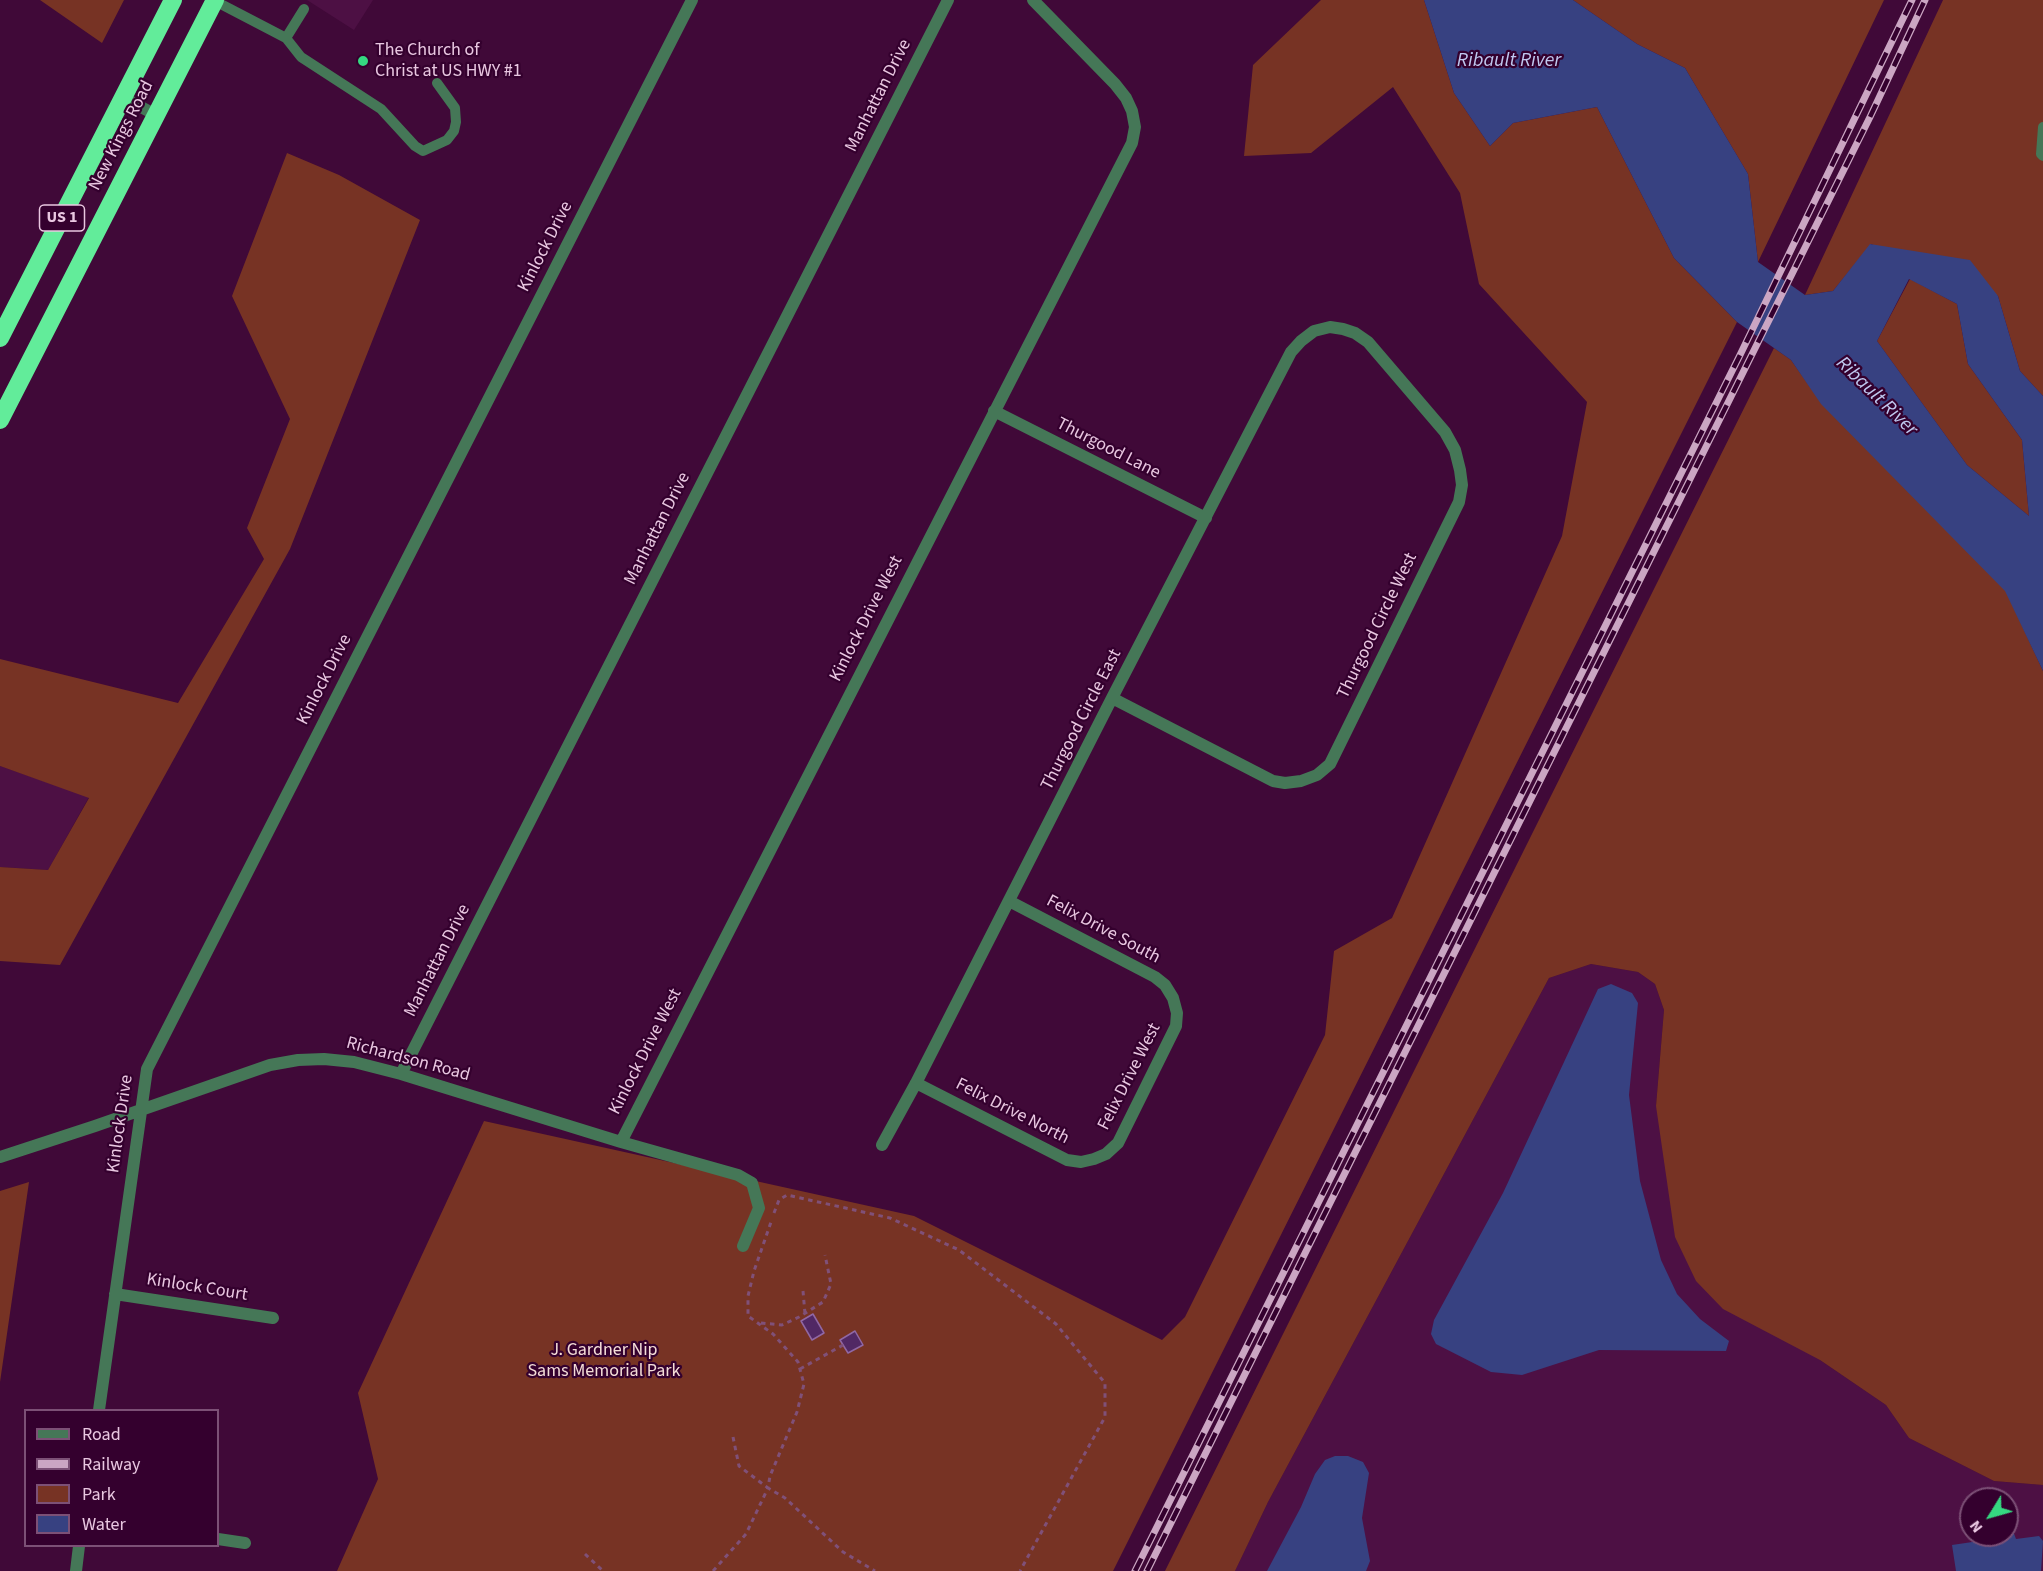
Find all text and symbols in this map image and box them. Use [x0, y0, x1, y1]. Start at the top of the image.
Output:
street label: Manhattan Drive [841, 36, 917, 156]
place label: The Church of Christ at US HWY #1 [375, 40, 522, 82]
water label: Ribault River [1457, 50, 1561, 74]
marker: The Church of Christ at US HWY #1 [356, 54, 370, 68]
street label: New Kings Road [85, 77, 159, 195]
street label: Kinlock Drive [514, 198, 578, 296]
road number: US 1 [40, 205, 84, 231]
water label: Ribault River [1830, 352, 1922, 442]
street label: Thurgood Lane [1052, 414, 1164, 484]
street label: Manhattan Drive [620, 469, 696, 589]
street label: Thurgood Circle West [1333, 550, 1423, 702]
street label: Kinlock Drive West [826, 552, 908, 686]
street label: Kinlock Drive [293, 631, 357, 729]
street label: Thurgood Circle East [1037, 646, 1127, 794]
street label: Felix Drive South [1042, 891, 1164, 969]
street label: Manhattan Drive [400, 901, 476, 1021]
street label: Kinlock Drive West [605, 985, 687, 1119]
street label: Felix Drive West [1094, 1020, 1166, 1134]
street label: Richardson Road [344, 1033, 472, 1087]
street label: Kinlock Drive [103, 1074, 139, 1174]
street label: Felix Drive North [952, 1074, 1072, 1150]
street label: Kinlock Court [145, 1269, 249, 1307]
park label: J. Gardner Nip Sams Memorial Park [527, 1340, 681, 1382]
legend [24, 1409, 219, 1547]
text: Road [82, 1422, 121, 1447]
text: Railway [82, 1452, 141, 1477]
text: Park [82, 1482, 116, 1507]
north arrow [1959, 1487, 2019, 1547]
text: Water [82, 1512, 126, 1537]
text: N [1964, 1516, 1988, 1538]

